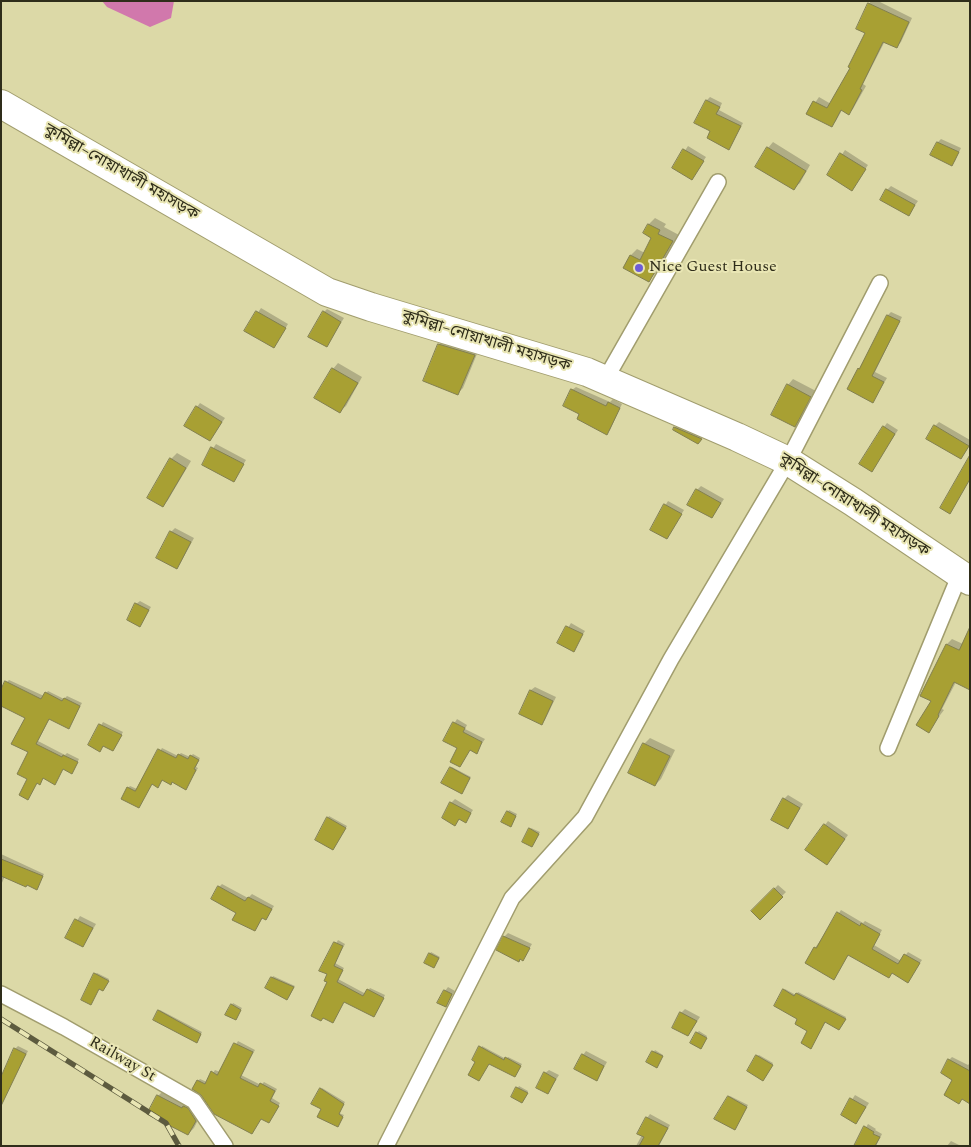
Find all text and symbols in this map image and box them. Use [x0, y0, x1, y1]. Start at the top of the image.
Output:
street label: কুমিল্লা–নোয়াখালী মহাসড়ক [40, 121, 202, 225]
place label: Nice Guest House [649, 258, 777, 278]
marker: Nice Guest House [633, 262, 645, 274]
street label: কুমিল্লা–নোয়াখালী মহাসড়ক [399, 307, 573, 377]
street label: কুমিল্লা–নোয়াখালী মহাসড়ক [775, 450, 933, 562]
street label: Railway St [85, 1033, 159, 1087]

